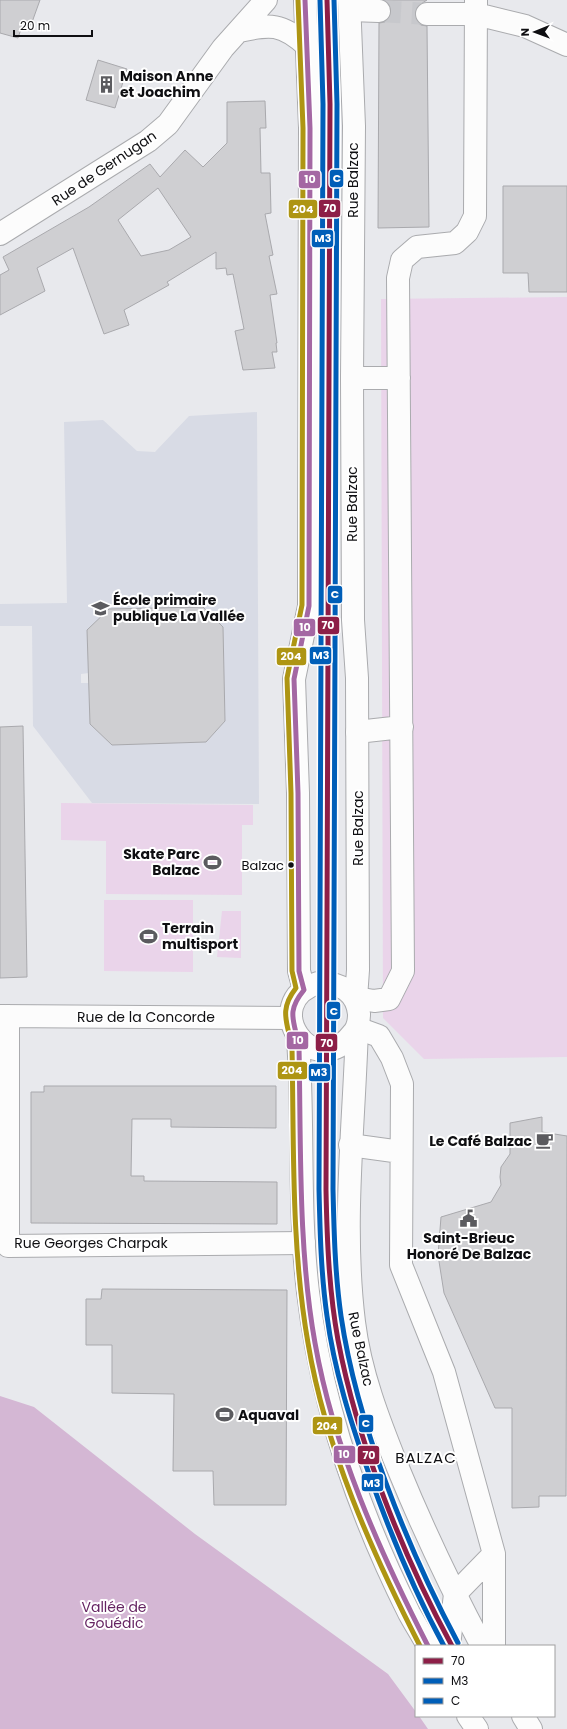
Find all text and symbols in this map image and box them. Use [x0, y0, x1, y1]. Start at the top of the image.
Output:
scale bar [14, 12, 92, 38]
north arrow [515, 12, 555, 52]
text: 20 m [20, 17, 50, 34]
text: N [517, 28, 533, 36]
place label: Maison Anne et Joachim [120, 66, 214, 102]
building icon: Maison Anne et Joachim [97, 74, 117, 94]
street label: Rue de Gernugan [48, 125, 160, 211]
street label: Rue Balzac [343, 142, 363, 218]
line badge: C [329, 169, 344, 188]
line badge: 10 [298, 170, 321, 189]
text: C [333, 170, 341, 186]
text: 10 [304, 171, 316, 187]
line badge: 204 [288, 199, 318, 219]
line badge: 70 [318, 199, 341, 218]
text: 70 [323, 200, 337, 216]
text: 204 [293, 201, 314, 217]
line badge: M3 [311, 229, 334, 248]
text: M3 [315, 230, 332, 246]
street label: Rue Balzac [342, 466, 362, 542]
line badge: C [327, 585, 343, 604]
text: C [331, 586, 339, 602]
place label: École primaire publique La Vallée [113, 590, 245, 626]
school or university icon: École primaire publique La Vallée [90, 598, 110, 618]
line badge: 70 [317, 616, 340, 635]
text: 70 [321, 617, 335, 633]
line badge: 10 [293, 618, 316, 637]
text: 10 [299, 619, 311, 635]
line badge: M3 [309, 646, 332, 665]
line badge: 204 [276, 647, 307, 666]
text: M3 [313, 647, 330, 663]
text: 204 [281, 648, 302, 664]
street label: Rue Balzac [348, 790, 368, 866]
place label: Skate Parc Balzac [123, 844, 201, 880]
sports icon: Skate Parc Balzac [203, 852, 223, 872]
place label: Balzac [241, 856, 284, 875]
marker: Balzac [286, 860, 296, 870]
place label: Terrain multisport [162, 918, 238, 954]
sports icon: Terrain multisport [139, 926, 159, 946]
line badge: C [326, 1001, 341, 1020]
text: C [330, 1003, 338, 1019]
street label: Rue de la Concorde [77, 1007, 215, 1027]
line badge: 10 [286, 1031, 309, 1050]
text: 10 [292, 1032, 304, 1048]
line badge: 70 [315, 1033, 338, 1052]
text: 70 [320, 1035, 334, 1051]
line badge: 204 [277, 1061, 308, 1080]
text: 204 [282, 1062, 303, 1078]
line badge: M3 [308, 1063, 331, 1082]
text: M3 [311, 1064, 328, 1080]
place label: Le Café Balzac [429, 1131, 533, 1151]
cafe icon: Le Café Balzac [535, 1131, 555, 1151]
public building icon: Saint-Brieuc Honoré De Balzac [459, 1208, 479, 1228]
place label: Saint-Brieuc Honoré De Balzac [407, 1228, 532, 1264]
street label: Rue Georges Charpak [14, 1233, 168, 1253]
street label: Rue Balzac [343, 1310, 379, 1388]
sports icon: Aquaval [215, 1405, 235, 1425]
place label: Aquaval [238, 1405, 299, 1425]
line badge: C [358, 1414, 374, 1433]
text: C [362, 1415, 370, 1431]
line badge: 204 [312, 1416, 343, 1435]
text: 204 [317, 1418, 338, 1434]
line badge: 10 [333, 1445, 356, 1464]
line badge: 70 [357, 1445, 380, 1465]
text: 10 [338, 1446, 350, 1462]
text: 70 [362, 1447, 376, 1463]
district label: BALZAC [395, 1447, 457, 1468]
line badge: M3 [361, 1473, 384, 1492]
text: M3 [364, 1475, 381, 1491]
park label: Vallée de Gouédic [81, 1597, 147, 1633]
legend [415, 1645, 555, 1717]
text: 70 [451, 1652, 465, 1669]
text: M3 [451, 1672, 468, 1689]
text: C [451, 1692, 460, 1709]

